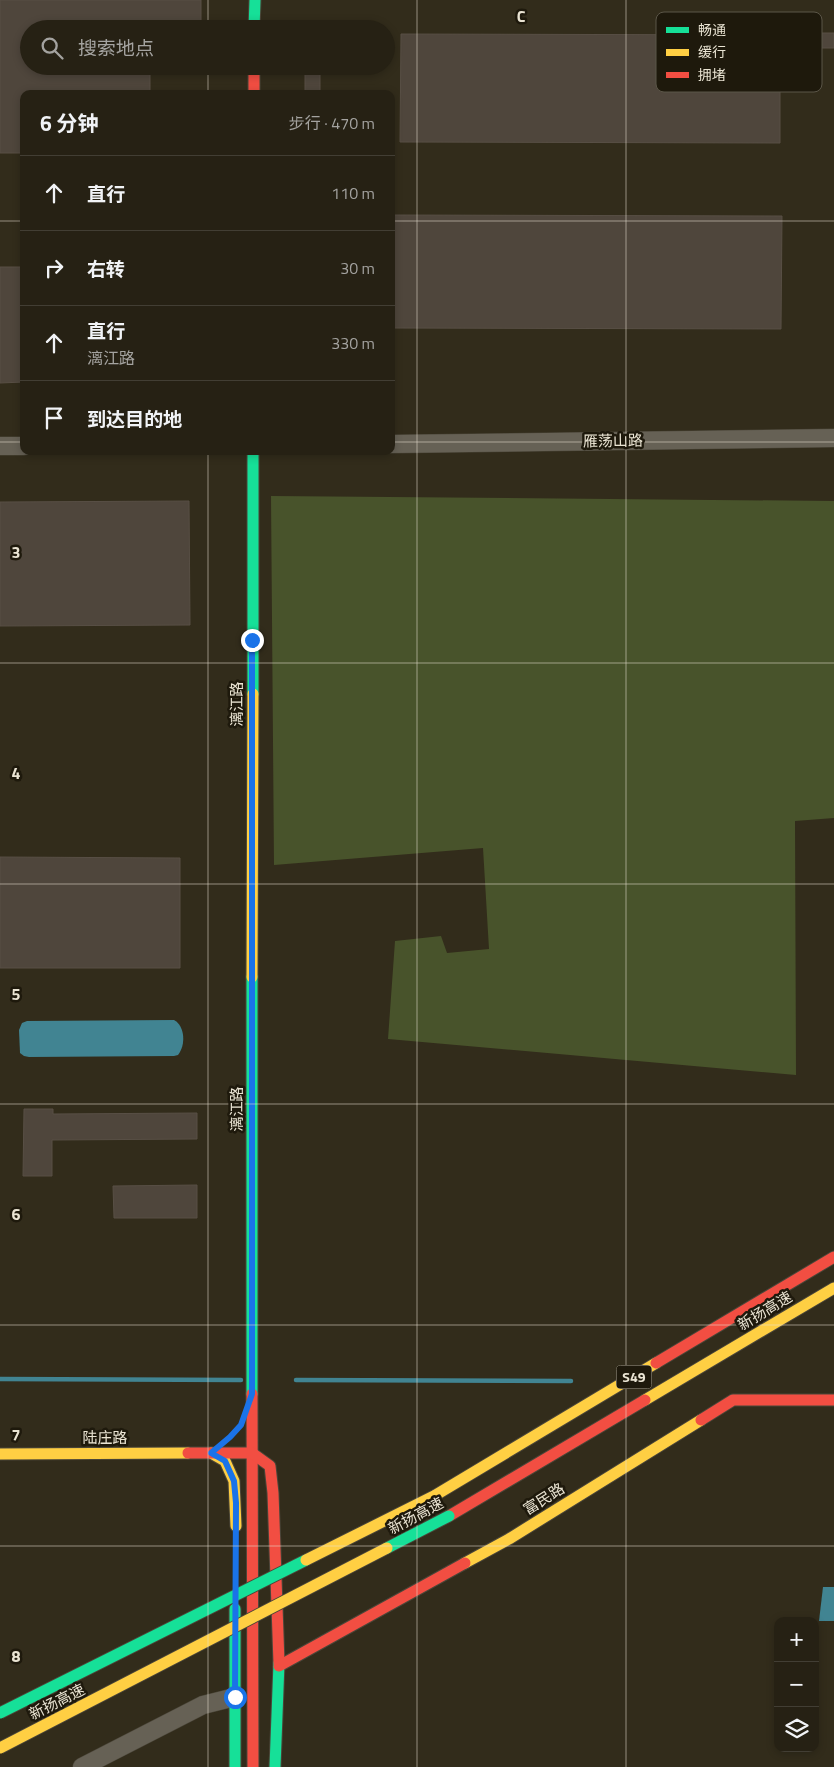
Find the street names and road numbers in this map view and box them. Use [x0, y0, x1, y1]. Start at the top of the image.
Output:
street label: 雁荡山路 [583, 428, 643, 453]
street label: 漓江路 [225, 681, 248, 727]
street label: 漓江路 [225, 1086, 248, 1132]
street label: 新扬高速 [733, 1285, 796, 1336]
road number: S49 [616, 1365, 652, 1388]
street label: 陆庄路 [82, 1426, 128, 1449]
street label: 富民路 [519, 1477, 569, 1520]
street label: 新扬高速 [384, 1491, 448, 1540]
street label: 新扬高速 [25, 1678, 89, 1725]

